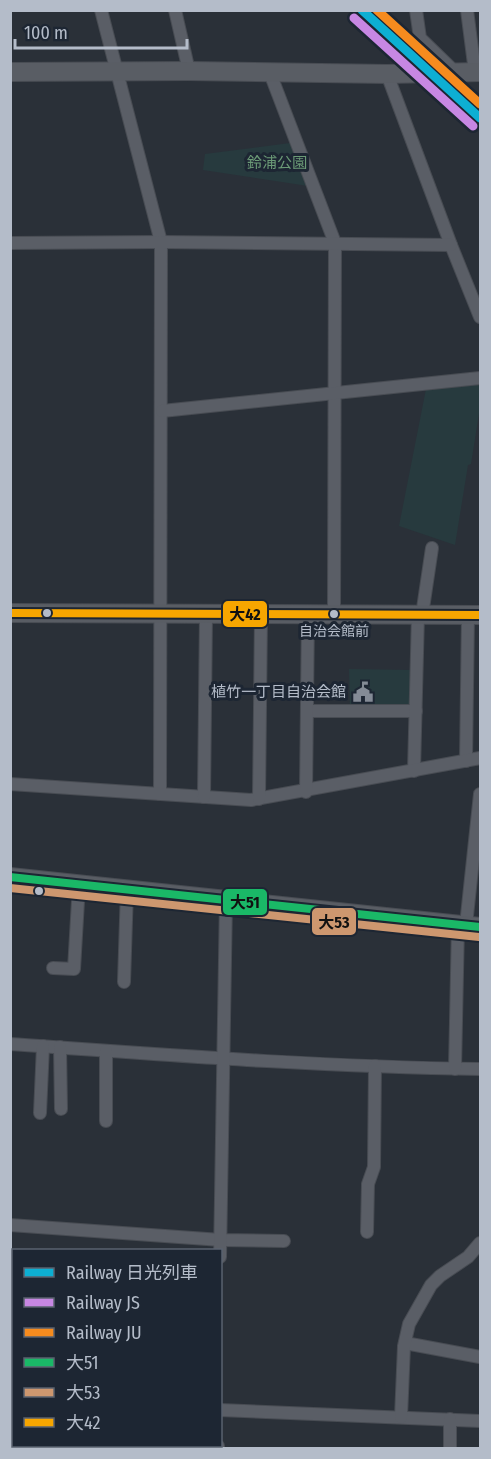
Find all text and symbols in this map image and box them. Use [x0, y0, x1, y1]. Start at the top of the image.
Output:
scale bar [15, 12, 188, 50]
text: 100 m [24, 22, 68, 44]
park label: 鈴浦公園 [247, 154, 307, 172]
line badge: 大42 [222, 600, 268, 628]
text: 大42 [229, 605, 261, 624]
unlabelled marker [41, 607, 53, 619]
marker: 自治会館前 [328, 608, 340, 620]
place label: 自治会館前 [299, 623, 369, 640]
public building icon: 植竹一丁目自治会館 [351, 680, 375, 704]
place label: 植竹一丁目自治会館 [211, 683, 346, 701]
unlabelled marker [33, 885, 45, 897]
line badge: 大51 [222, 888, 268, 916]
text: 大51 [230, 893, 260, 912]
line badge: 大53 [311, 907, 357, 936]
text: 大53 [318, 913, 350, 932]
legend [12, 1249, 222, 1447]
text: Railway 日光列車 [66, 1262, 198, 1284]
text: Railway JS [66, 1292, 140, 1314]
text: Railway JU [66, 1322, 142, 1344]
text: 大51 [66, 1352, 98, 1374]
text: 大53 [66, 1382, 100, 1404]
text: 大42 [66, 1412, 100, 1434]

